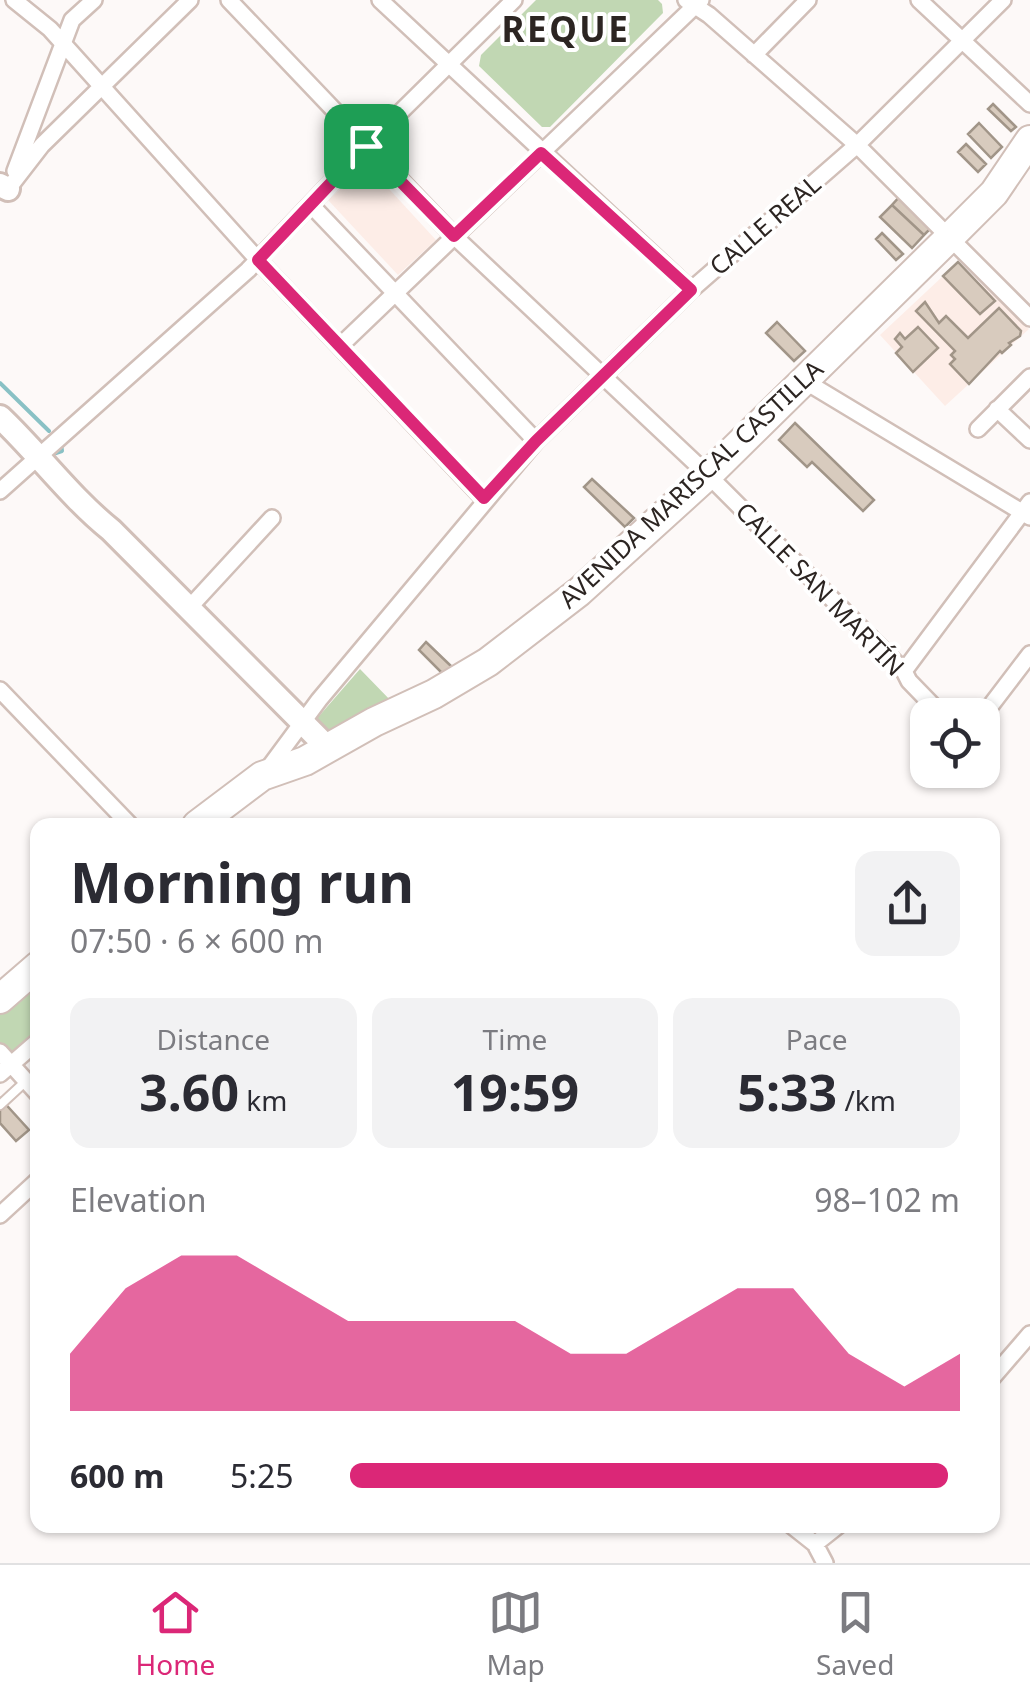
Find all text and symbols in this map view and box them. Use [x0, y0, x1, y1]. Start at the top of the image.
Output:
district label: REQUE [502, 5, 630, 52]
pin [324, 104, 409, 189]
icon: arrive [339, 119, 394, 174]
street label: CALLE REAL [702, 167, 827, 282]
street label: AVENIDA MARISCAL CASTILLA [551, 352, 830, 615]
street label: CALLE SAN MARTÍN [729, 494, 913, 683]
map controls [910, 698, 1000, 788]
button: locate [910, 698, 1000, 788]
text: Morning run [70, 844, 414, 919]
button: share [855, 851, 960, 956]
text: 07:50 · 6 × 600 m [70, 919, 323, 962]
text: Distance [157, 1020, 270, 1058]
text: Time [483, 1020, 547, 1058]
text: Pace [786, 1020, 848, 1058]
text: 3.60 [139, 1058, 239, 1126]
text: 19:59 [451, 1058, 579, 1126]
text: 5:33 [737, 1058, 837, 1126]
text: km [239, 1081, 287, 1119]
text: /km [837, 1081, 896, 1119]
text: Elevation [70, 1178, 207, 1221]
text: 98–102 m [814, 1178, 960, 1221]
text: 600 m [70, 1454, 164, 1497]
text: 5:25 [230, 1454, 294, 1497]
tab: Home [136, 1585, 215, 1683]
tab: Map [487, 1585, 545, 1683]
tab: Saved [816, 1585, 894, 1683]

